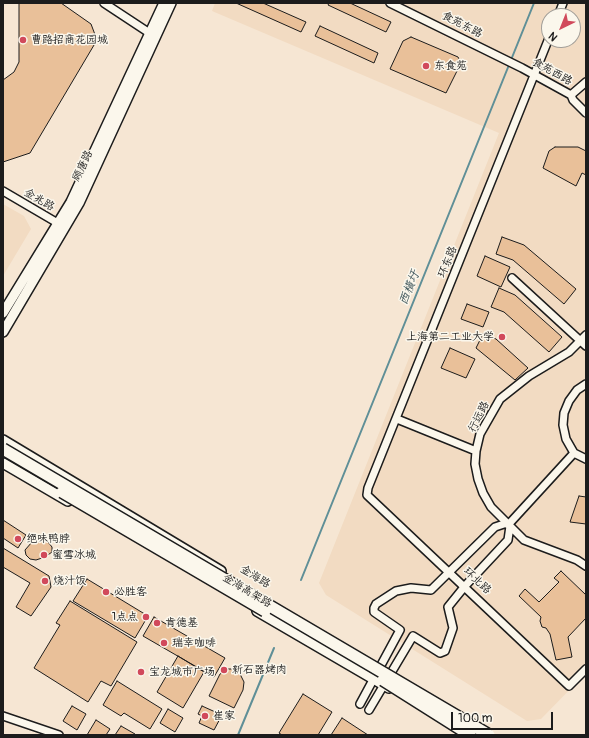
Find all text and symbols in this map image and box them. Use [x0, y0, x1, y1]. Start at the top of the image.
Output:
north arrow [541, 8, 581, 48]
street label: 食苑东路 [439, 9, 485, 41]
text: N [546, 29, 560, 44]
place label: 曹路招商花园城 [31, 33, 108, 47]
marker: 曹路招商花园城 [18, 35, 28, 45]
street label: 食苑西路 [530, 56, 574, 88]
place label: 东食苑 [434, 59, 467, 73]
marker: 东食苑 [421, 61, 431, 71]
street label: 顾唐路 [70, 148, 96, 184]
street label: 金兆路 [21, 186, 57, 214]
street label: 环东路 [436, 244, 460, 280]
water label: 西横圩 [397, 269, 423, 307]
place label: 上海第二工业大学 [406, 330, 494, 344]
marker: 上海第二工业大学 [497, 332, 507, 342]
street label: 行远路 [466, 399, 492, 435]
place label: 绝味鸭脖 [26, 532, 70, 546]
marker: 绝味鸭脖 [13, 534, 23, 544]
place label: 蜜雪冰城 [52, 548, 96, 562]
marker: 蜜雪冰城 [39, 550, 49, 560]
street label: 金海路 [237, 563, 273, 591]
street label: 环北路 [460, 565, 494, 597]
street label: 金海高架路 [220, 571, 274, 611]
place label: 烧汁饭 [53, 574, 86, 588]
marker: 烧汁饭 [40, 576, 50, 586]
place label: 必胜客 [114, 585, 147, 599]
marker: 必胜客 [101, 587, 111, 597]
place label: 1点点 [112, 610, 138, 624]
marker: 1点点 [141, 612, 151, 622]
place label: 肯德基 [165, 616, 198, 630]
marker: 肯德基 [152, 618, 162, 628]
place label: 瑞幸咖啡 [172, 636, 216, 650]
marker: 瑞幸咖啡 [159, 638, 169, 648]
place label: 新石器烤肉 [232, 663, 287, 677]
place label: 宝龙城市广场 [149, 665, 215, 679]
marker: 新石器烤肉 [219, 665, 229, 675]
marker: 宝龙城市广场 [136, 667, 146, 677]
scale bar [453, 704, 555, 730]
place label: 崔家 [213, 709, 235, 723]
marker: 崔家 [200, 711, 210, 721]
text: 100 m [458, 711, 492, 726]

